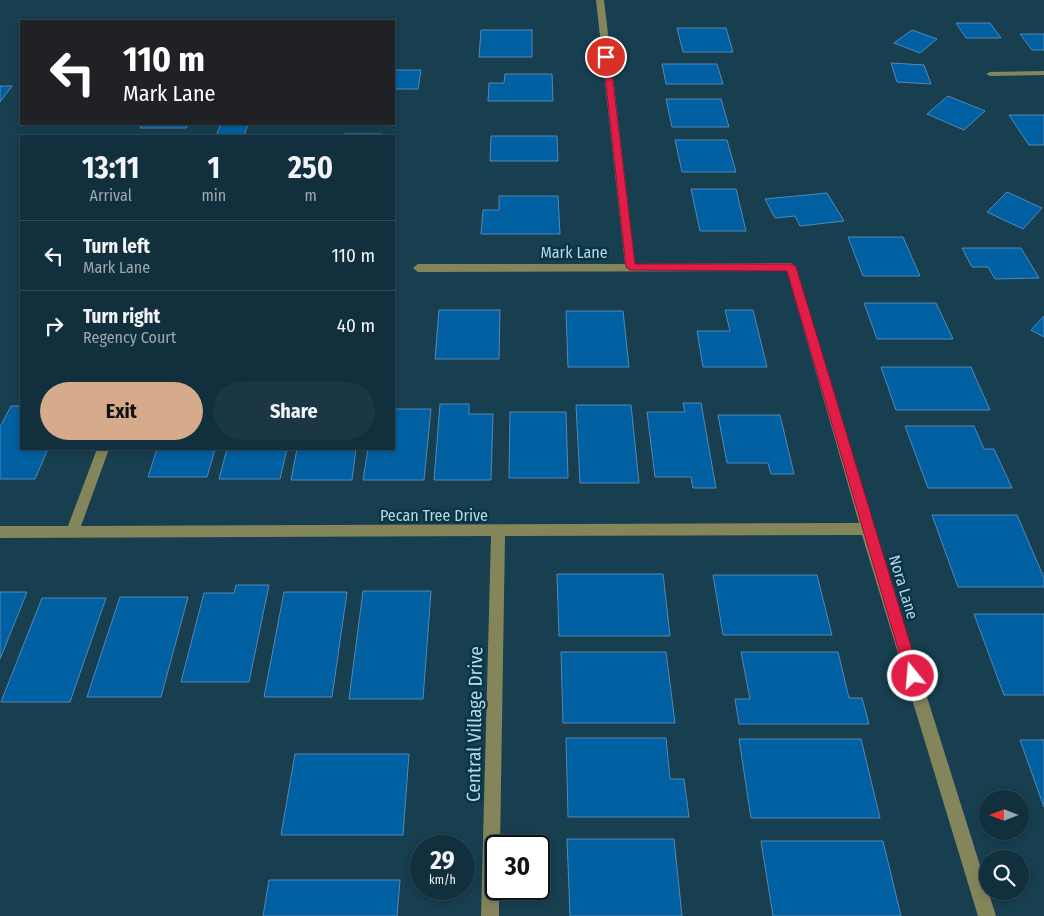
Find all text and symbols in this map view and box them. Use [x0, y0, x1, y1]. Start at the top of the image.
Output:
pin [585, 36, 627, 78]
text: 110 m [123, 38, 205, 80]
icon: left [40, 40, 105, 105]
icon: arrive [592, 43, 620, 71]
text: Mark Lane [123, 80, 215, 107]
text: 13:11 [82, 150, 139, 186]
text: 1 [207, 150, 220, 186]
text: 250 [288, 150, 333, 186]
text: Arrival [89, 186, 132, 205]
text: min [201, 186, 226, 205]
text: m [304, 186, 317, 205]
text: Turn left [83, 235, 150, 258]
icon: left [40, 242, 68, 270]
street label: Mark Lane [540, 243, 608, 262]
text: 110 m [331, 244, 375, 267]
text: Mark Lane [83, 258, 150, 277]
text: Turn right [83, 305, 160, 328]
icon: right [40, 312, 68, 340]
text: 40 m [337, 314, 375, 337]
text: Regency Court [83, 328, 176, 347]
button: Exit [40, 382, 203, 440]
button: Share [213, 382, 375, 440]
street label: Pecan Tree Drive [380, 506, 488, 525]
street label: Nora Lane [885, 553, 922, 622]
street label: Central Village Drive [462, 646, 487, 802]
position arrow [886, 649, 938, 701]
north arrow [979, 790, 1029, 840]
map controls [979, 790, 1029, 900]
speed limit sign: 30 [485, 835, 550, 900]
text: 29 [430, 846, 455, 876]
button: search [979, 850, 1029, 900]
text: km/h [429, 873, 456, 887]

